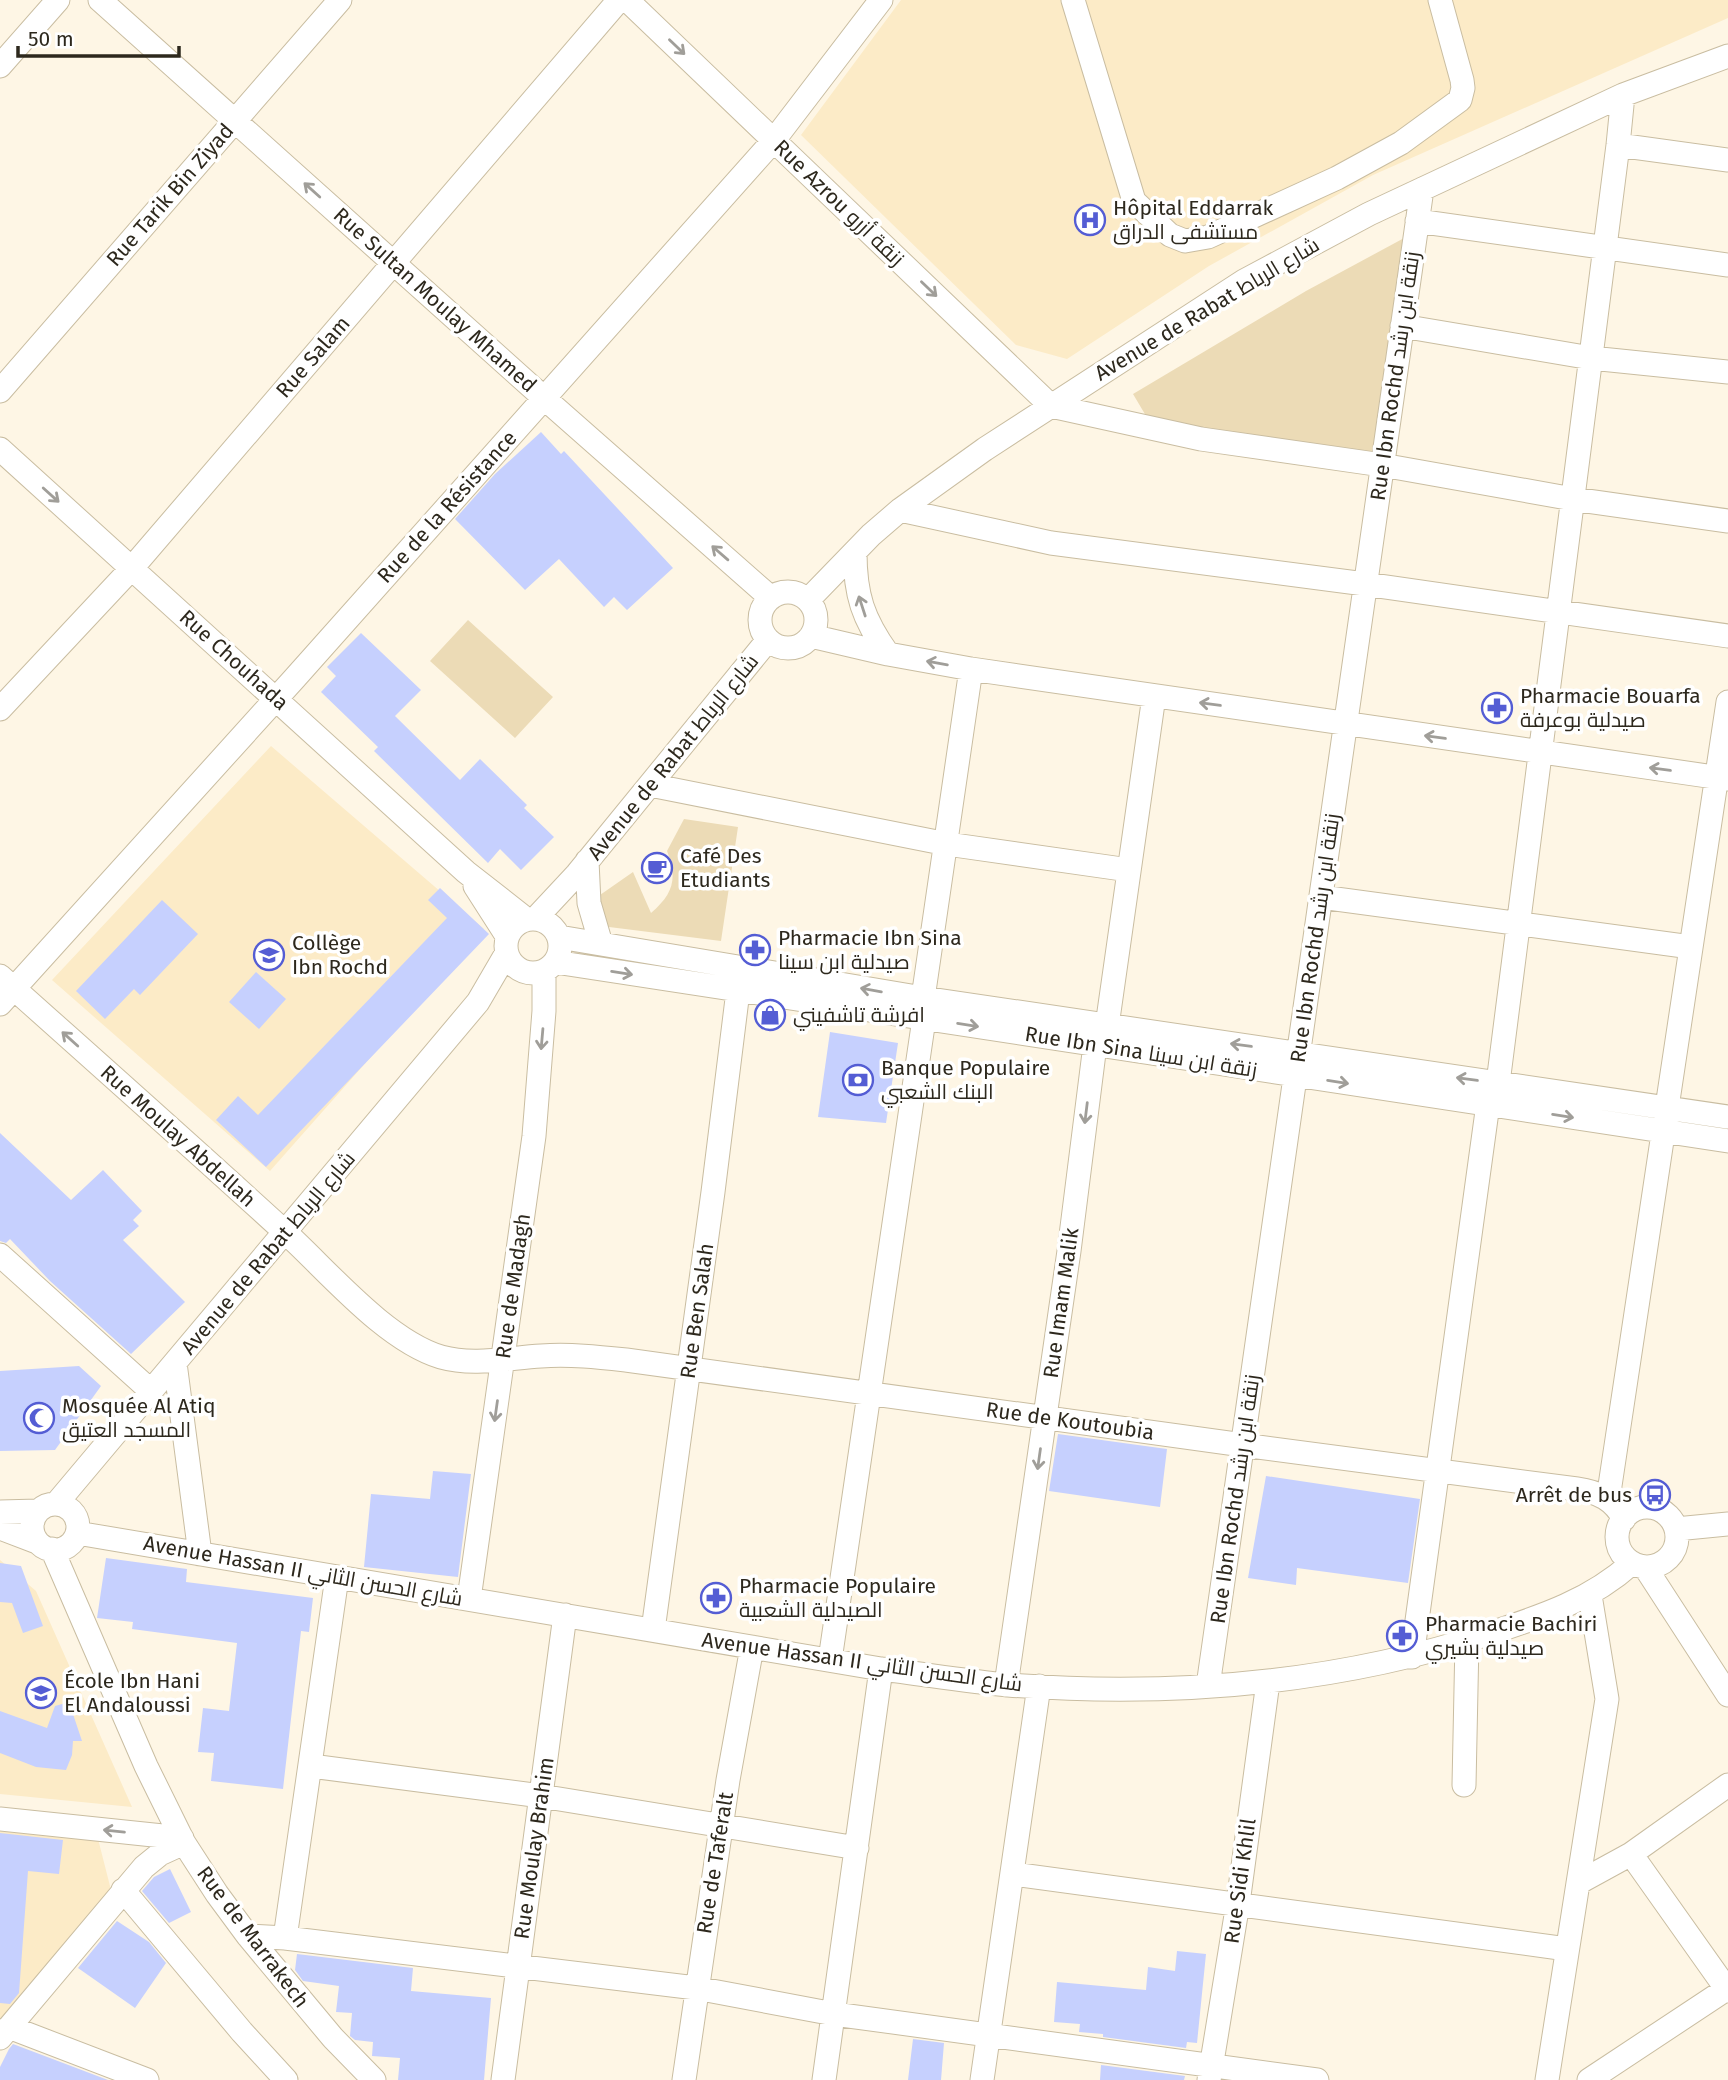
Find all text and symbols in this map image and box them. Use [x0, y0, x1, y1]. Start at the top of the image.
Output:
scale bar [18, 14, 178, 58]
text: 50 m [28, 26, 74, 52]
one-way arrow [668, 39, 685, 56]
street label: Rue Tarik Bin Ziyad [101, 118, 239, 272]
street label: Rue Azrou زنقة أزرو [768, 134, 910, 272]
one-way arrow [304, 182, 322, 198]
place label: Hôpital Eddarrak مستشفى الدراق [1113, 195, 1274, 245]
street label: Rue Sultan Moulay Mhamed [328, 202, 542, 398]
hospital icon: Hôpital Eddarrak مستشفى الدراق [1073, 203, 1107, 237]
street label: Avenue de Rabat شارع الرباط [1090, 232, 1325, 387]
street label: Rue Ibn Rochd زنقة ابن رشد [1365, 250, 1425, 502]
one-way arrow [921, 281, 938, 298]
street label: Rue Salam [270, 311, 356, 403]
street label: Rue de la Résistance [372, 425, 522, 589]
one-way arrow [42, 487, 60, 503]
one-way arrow [711, 545, 729, 561]
one-way arrow [855, 595, 868, 617]
street label: Rue Chouhada [174, 604, 294, 716]
street label: Avenue de Rabat شارع الرباط [582, 649, 765, 866]
one-way arrow [926, 656, 949, 669]
place label: Pharmacie Bouarfa صيدلية بوعرفة [1520, 683, 1701, 733]
pharmacy icon: Pharmacie Bouarfa صيدلية بوعرفة [1480, 691, 1514, 725]
one-way arrow [1199, 697, 1222, 710]
one-way arrow [1424, 730, 1447, 743]
one-way arrow [1650, 763, 1672, 776]
street label: Rue Ibn Rochd زنقة ابن رشد [1285, 812, 1345, 1064]
place label: Café Des Etudiants [680, 843, 771, 893]
cafe icon: Café Des Etudiants [640, 851, 674, 885]
place label: Pharmacie Ibn Sina صيدلية ابن سينا [778, 925, 962, 975]
place label: Collège Ibn Rochd [292, 930, 388, 980]
pharmacy icon: Pharmacie Ibn Sina صيدلية ابن سينا [738, 933, 772, 967]
school or university icon: Collège Ibn Rochd [252, 938, 286, 972]
one-way arrow [610, 967, 633, 980]
one-way arrow [860, 983, 883, 996]
shop icon: افرشة تاشفيني [753, 998, 787, 1032]
place label: افرشة تاشفيني [793, 1002, 925, 1031]
one-way arrow [956, 1019, 979, 1032]
street label: Rue Ibn Sina زنقة ابن سينا [1023, 1021, 1259, 1083]
one-way arrow [535, 1027, 548, 1050]
one-way arrow [62, 1031, 79, 1048]
one-way arrow [1231, 1039, 1253, 1052]
place label: Banque Populaire البنك الشعبي [881, 1055, 1050, 1108]
street label: Rue Moulay Abdellah [95, 1059, 261, 1213]
bank icon: Banque Populaire البنك الشعبي [841, 1063, 875, 1097]
one-way arrow [1456, 1072, 1478, 1085]
one-way arrow [1326, 1075, 1349, 1088]
one-way arrow [1080, 1101, 1093, 1124]
one-way arrow [1551, 1110, 1574, 1123]
street label: Avenue de Rabat شارع الرباط [175, 1146, 361, 1361]
street label: Rue de Madagh [490, 1212, 536, 1360]
street label: Rue Imam Malik [1038, 1226, 1084, 1380]
street label: Rue Ben Salah [675, 1242, 719, 1380]
street label: Rue Ibn Rochd زنقة ابن رشد [1205, 1373, 1265, 1625]
place label: Mosquée Al Atiq المسجد العتيق [62, 1393, 216, 1443]
street label: Rue de Koutoubia [984, 1396, 1156, 1446]
one-way arrow [489, 1399, 502, 1421]
mosque icon: Mosquée Al Atiq المسجد العتيق [22, 1401, 56, 1435]
one-way arrow [1032, 1448, 1045, 1470]
bus stop icon: Arrêt de bus [1638, 1478, 1672, 1512]
place label: Arrêt de bus [1516, 1482, 1632, 1508]
street label: Avenue Hassan II شارع الحسن الثاني [141, 1530, 465, 1615]
place label: Pharmacie Populaire الصيدلية الشعبية [739, 1573, 936, 1623]
pharmacy icon: Pharmacie Populaire الصيدلية الشعبية [699, 1581, 733, 1615]
place label: Pharmacie Bachiri صيدلية بشيري [1425, 1611, 1598, 1664]
pharmacy icon: Pharmacie Bachiri صيدلية بشيري [1385, 1619, 1419, 1653]
street label: Avenue Hassan II شارع الحسن الثاني [700, 1627, 1024, 1700]
place label: École Ibn Hani El Andaloussi [64, 1668, 200, 1718]
school or university icon: École Ibn Hani El Andaloussi [24, 1676, 58, 1710]
street label: Rue Moulay Brahim [508, 1755, 560, 1941]
street label: Rue de Taferalt [691, 1790, 739, 1936]
street label: Rue Sidi Khlil [1218, 1817, 1262, 1945]
one-way arrow [103, 1824, 125, 1837]
street label: Rue de Marrakech [191, 1861, 315, 2013]

